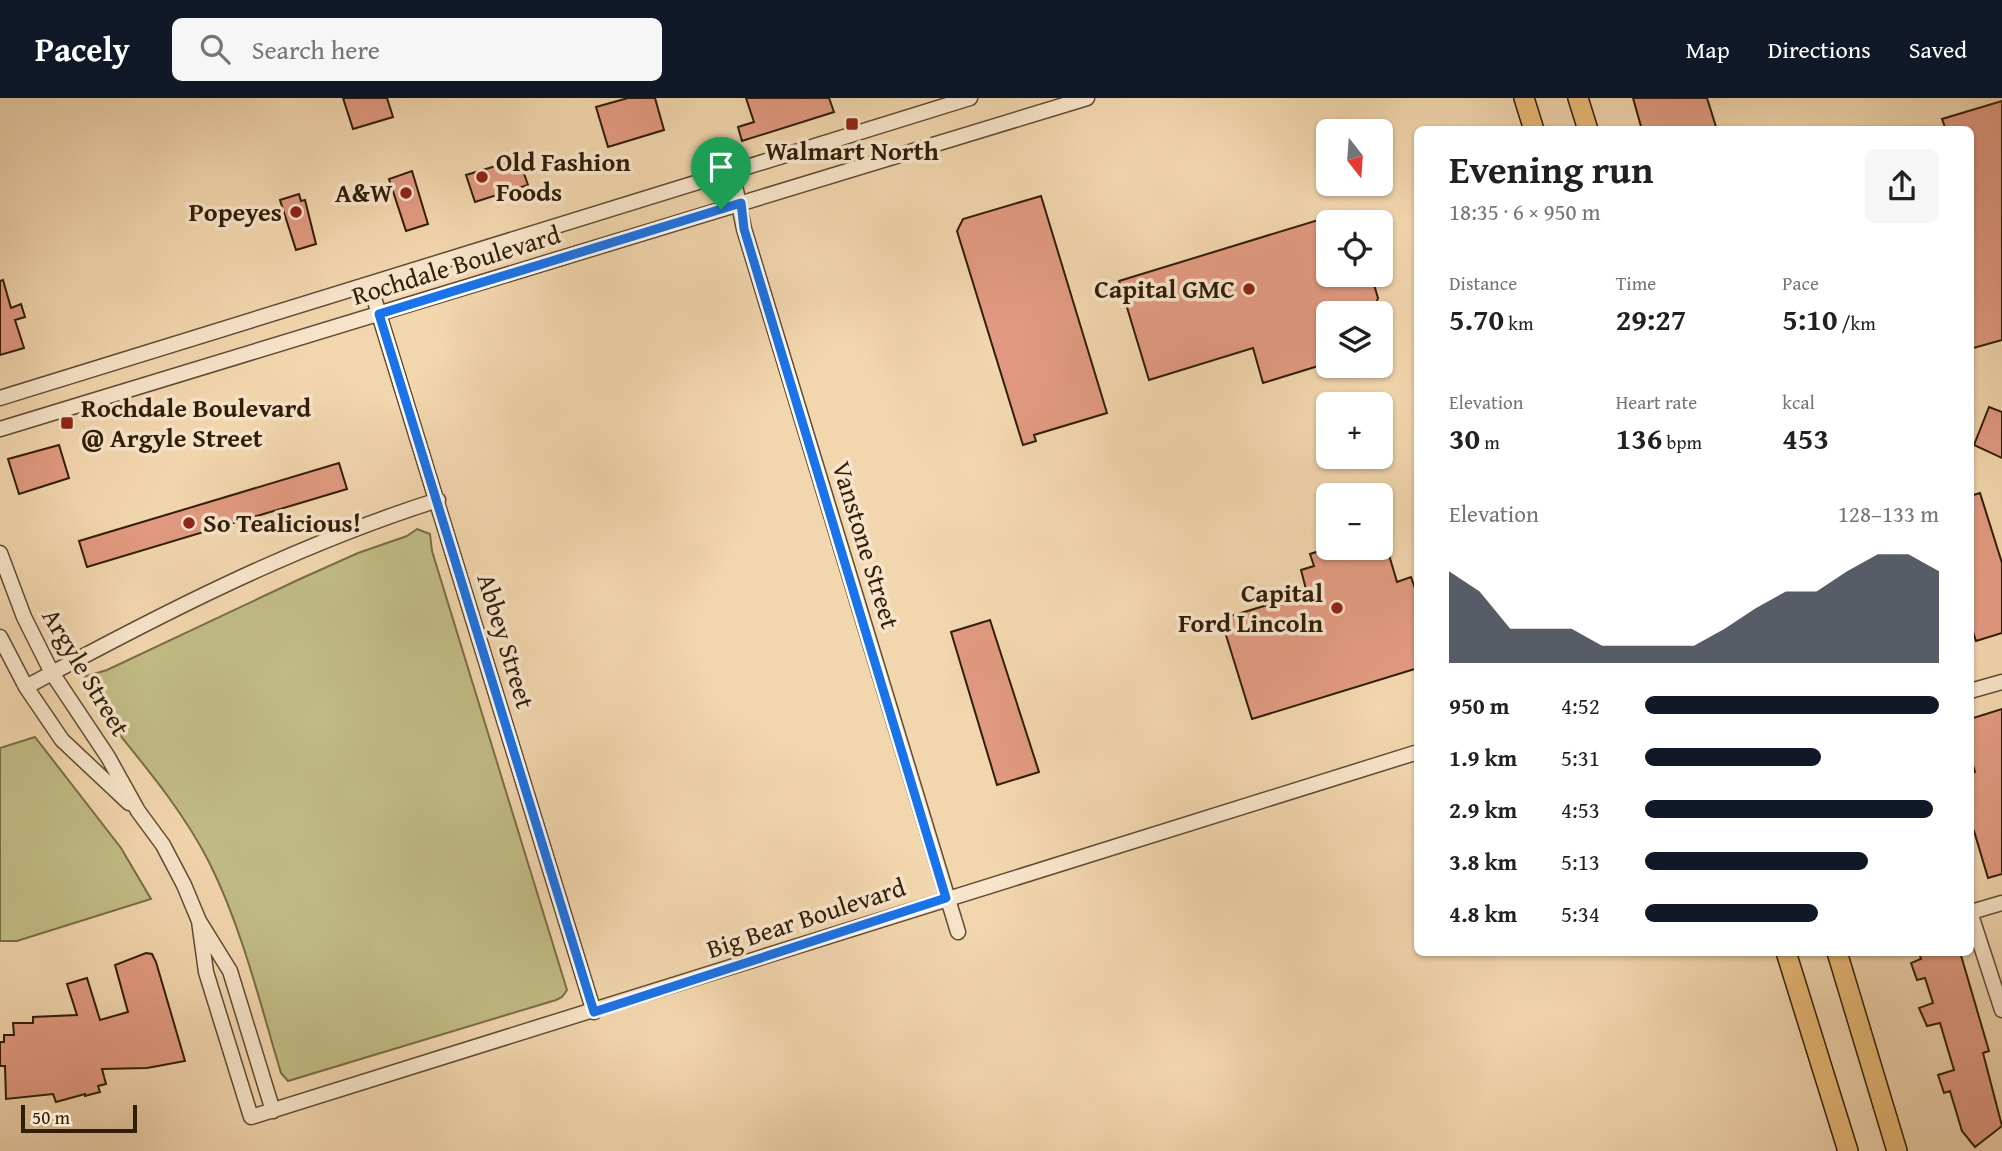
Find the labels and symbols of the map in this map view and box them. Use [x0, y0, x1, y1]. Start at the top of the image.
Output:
marker: Walmart North [844, 116, 860, 132]
north arrow [1316, 119, 1393, 196]
place label: Walmart North [765, 131, 940, 170]
pin [691, 137, 751, 209]
place label: Old Fashion Foods [496, 142, 631, 211]
marker: Old Fashion Foods [474, 169, 490, 185]
place label: A&W [335, 173, 393, 212]
marker: A&W [398, 185, 414, 201]
place label: Popeyes [189, 192, 282, 231]
marker: Popeyes [288, 204, 304, 220]
street label: Rochdale Boulevard [347, 214, 565, 315]
place label: Capital GMC [1094, 269, 1235, 308]
marker: Capital GMC [1241, 281, 1257, 297]
place label: Rochdale Boulevard @ Argyle Street [81, 388, 311, 457]
marker: Rochdale Boulevard @ Argyle Street [59, 415, 75, 431]
street label: Vanstone Street [822, 456, 910, 633]
place label: So Tealicious! [203, 503, 361, 542]
marker: So Tealicious! [181, 515, 197, 531]
street label: Abbey Street [467, 569, 545, 713]
place label: Capital Ford Lincoln [1178, 573, 1324, 642]
street label: Argyle Street [33, 600, 140, 743]
marker: Capital Ford Lincoln [1329, 600, 1345, 616]
street label: Big Bear Boulevard [701, 867, 910, 968]
scale bar [21, 1102, 136, 1134]

